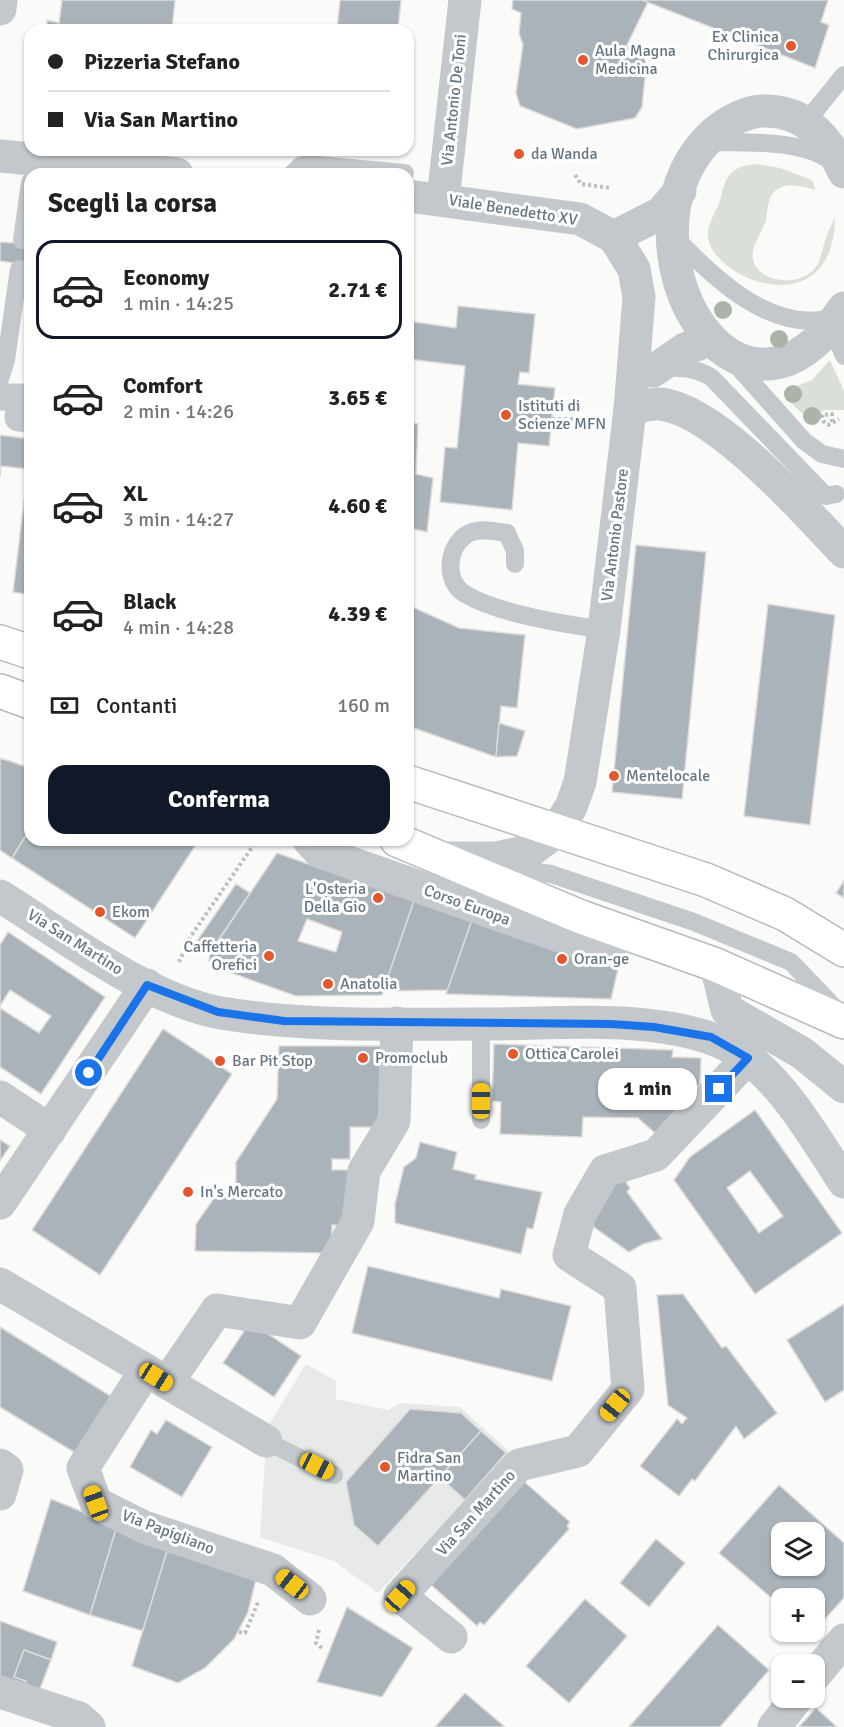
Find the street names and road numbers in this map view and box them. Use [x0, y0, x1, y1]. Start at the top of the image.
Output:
street label: Via Antonio De Toni [437, 33, 471, 167]
street label: Viale Benedetto XV [447, 190, 579, 230]
street label: Via Antonio Pastore [597, 467, 633, 603]
street label: Corso Europa [421, 880, 513, 930]
street label: Via San Martino [24, 905, 126, 979]
street label: Via San Martino [432, 1466, 520, 1560]
street label: Via Papigliano [119, 1505, 217, 1559]

